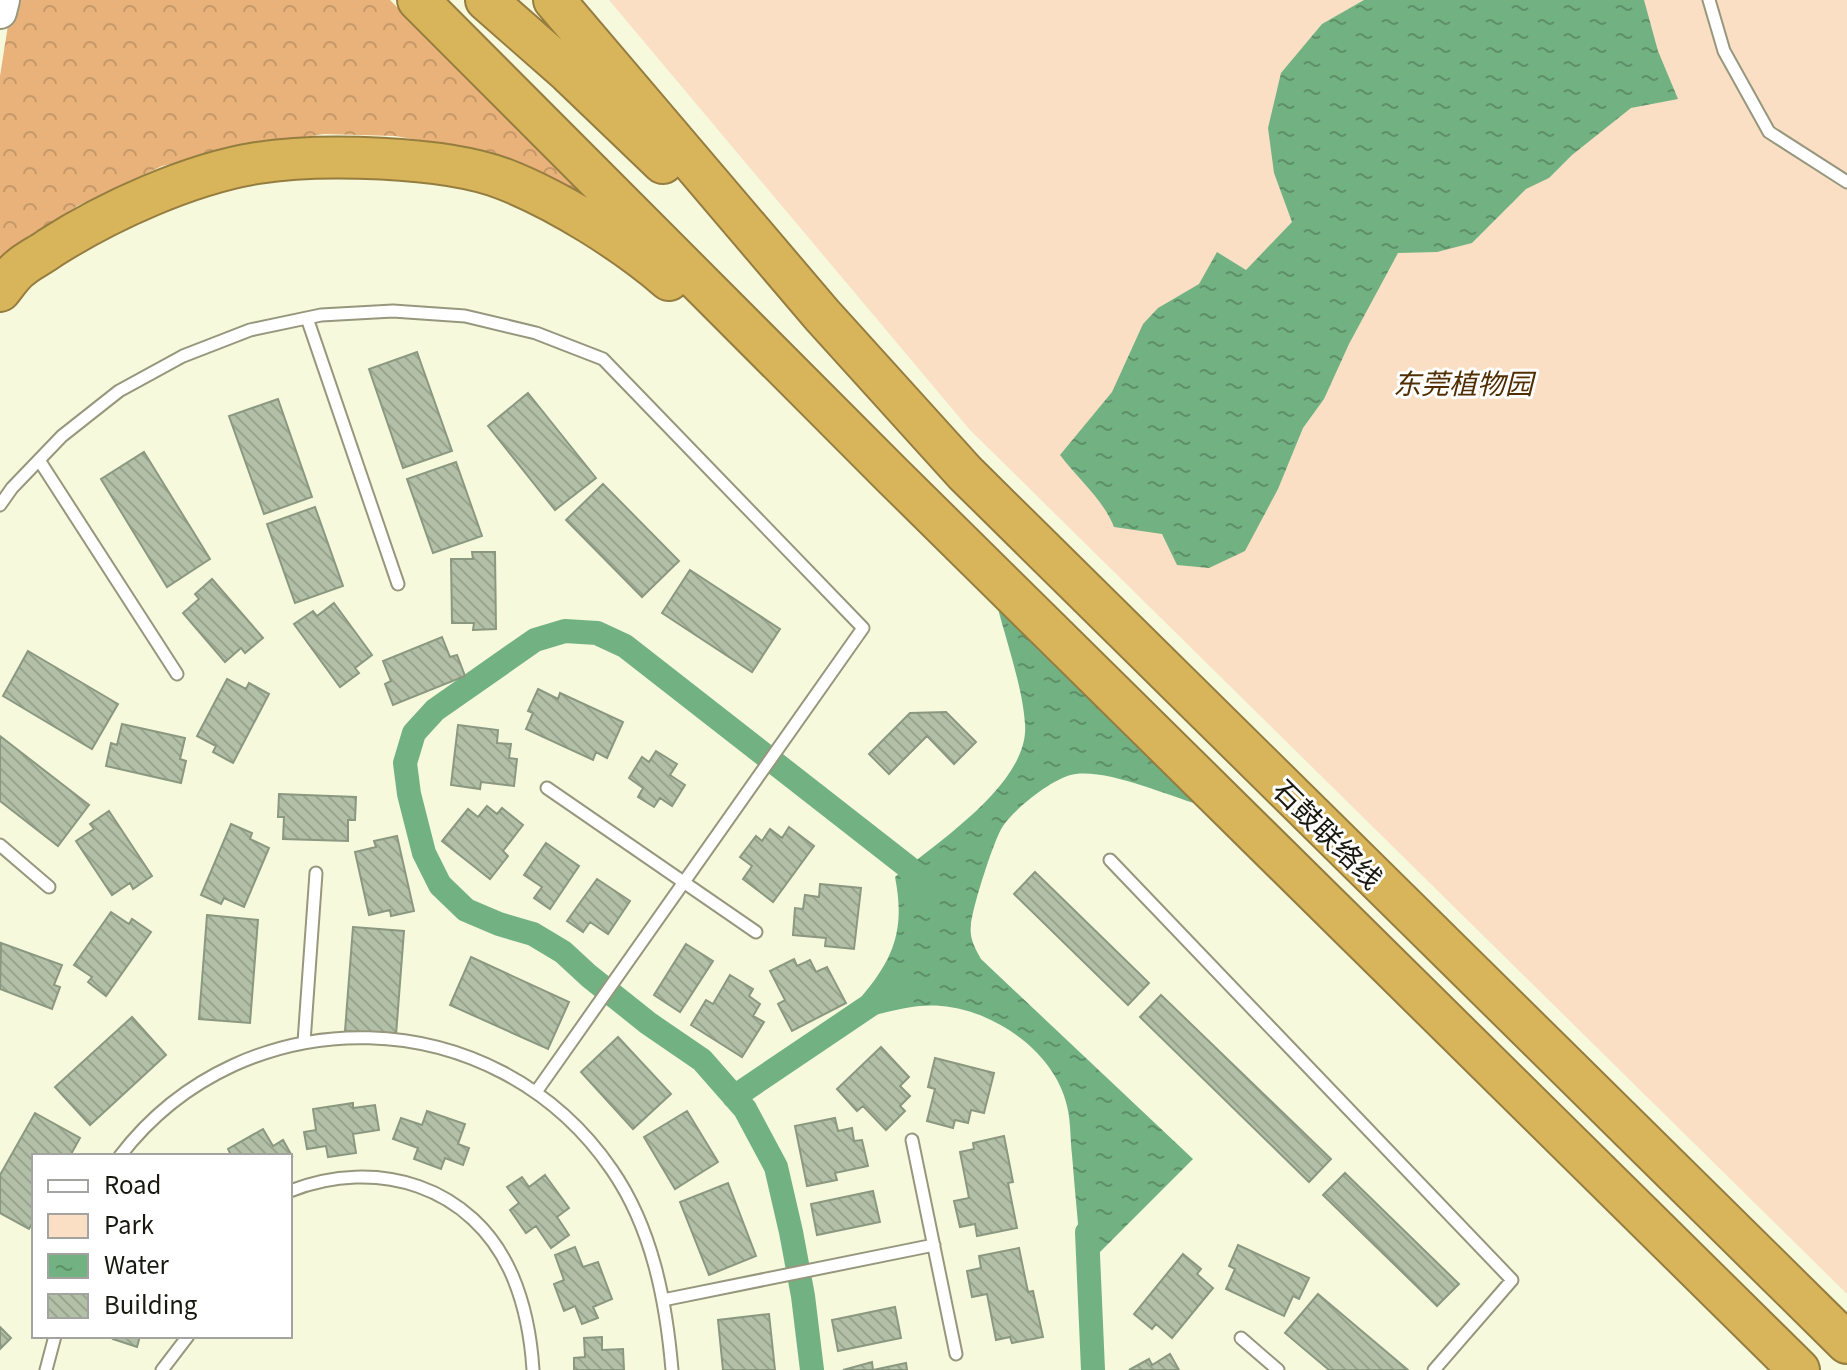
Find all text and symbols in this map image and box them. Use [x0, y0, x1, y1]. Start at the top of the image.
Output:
park label: 东莞植物园 [1393, 362, 1537, 402]
street label: 石鼓联络线 [1265, 769, 1393, 897]
legend [32, 1154, 292, 1338]
text: Road [104, 1166, 161, 1201]
text: Park [104, 1206, 155, 1241]
text: Water [104, 1246, 170, 1281]
text: Building [104, 1286, 198, 1321]

